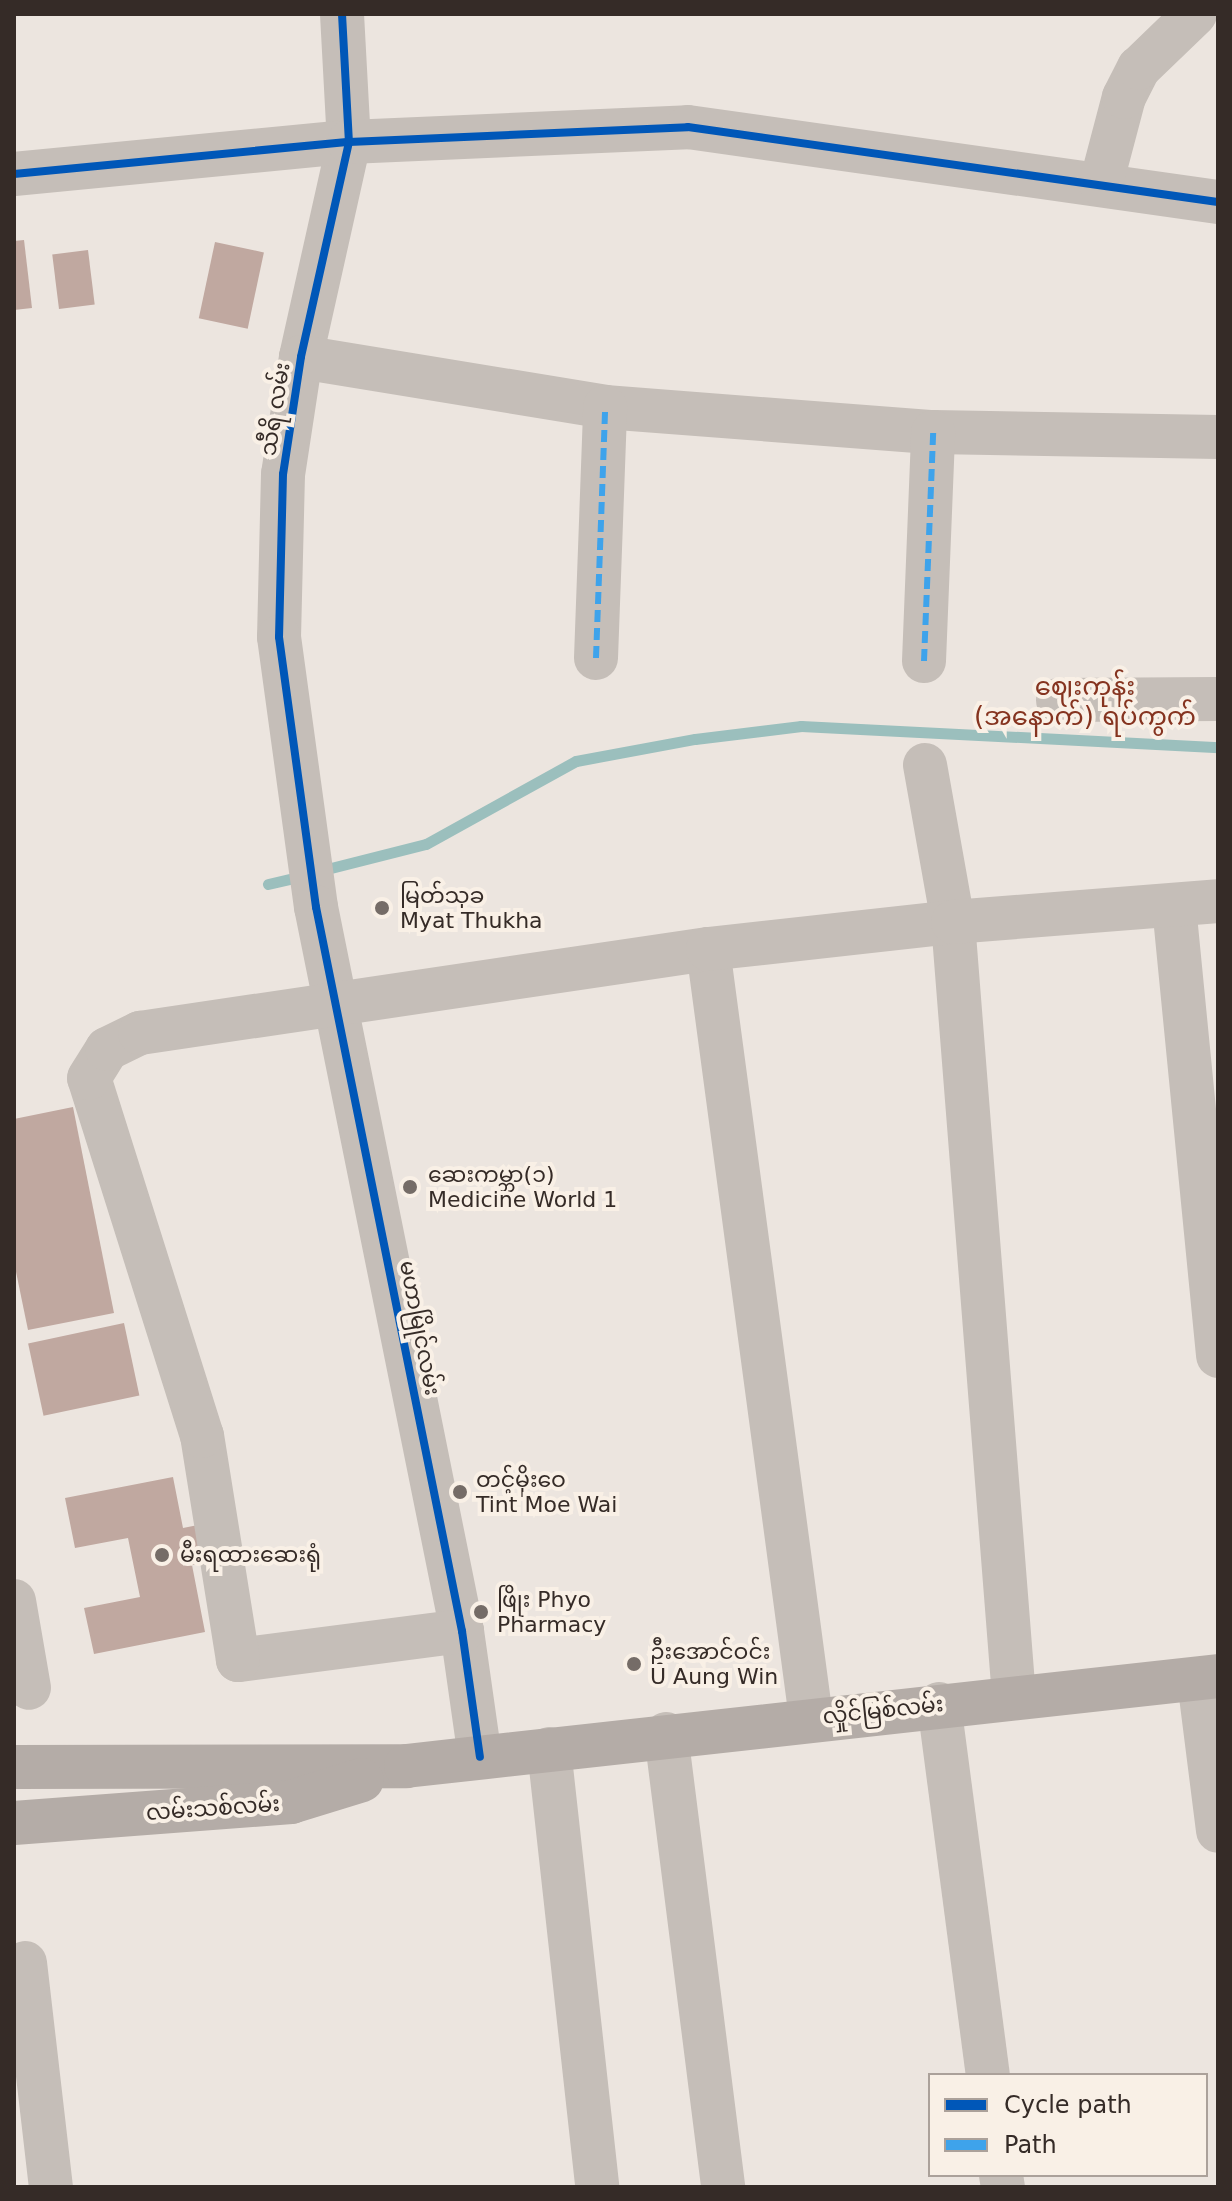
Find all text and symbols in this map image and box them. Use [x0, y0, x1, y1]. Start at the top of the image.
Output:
street label: သီရိ လမ်း [255, 360, 295, 458]
district label: ဈေးကုန်း (အနောက်) ရပ်ကွက် [974, 671, 1196, 732]
place label: မြတ်သုခ Myat Thukha [400, 882, 543, 934]
marker: မြတ်သုခ Myat Thukha [371, 897, 393, 919]
place label: ဆေးကမ္ဘာ(၁) Medicine World 1 [428, 1161, 617, 1212]
marker: ဆေးကမ္ဘာ(၁) Medicine World 1 [399, 1176, 421, 1198]
street label: မဟာမြိုင်လမ်း [394, 1258, 446, 1398]
place label: တင့်မိုးဝေ Tint Moe Wai [476, 1466, 617, 1518]
marker: တင့်မိုးဝေ Tint Moe Wai [451, 1483, 469, 1501]
place label: မီးရထားဆေးရုံ [180, 1542, 321, 1568]
marker: မီးရထားဆေးရုံ [151, 1544, 173, 1566]
place label: ဖြိုး Phyo Pharmacy [497, 1586, 606, 1638]
marker: ဖြိုး Phyo Pharmacy [472, 1603, 490, 1621]
place label: ဦးအောင်ဝင်း U Aung Win [650, 1638, 778, 1690]
marker: ဦးအောင်ဝင်း U Aung Win [625, 1655, 643, 1673]
street label: လှိုင်မြစ်လမ်း [821, 1691, 945, 1729]
street label: လမ်းသစ်လမ်း [145, 1790, 281, 1826]
legend [928, 2073, 1208, 2177]
text: Cycle path [1004, 2091, 1132, 2119]
text: Path [1004, 2131, 1057, 2159]

